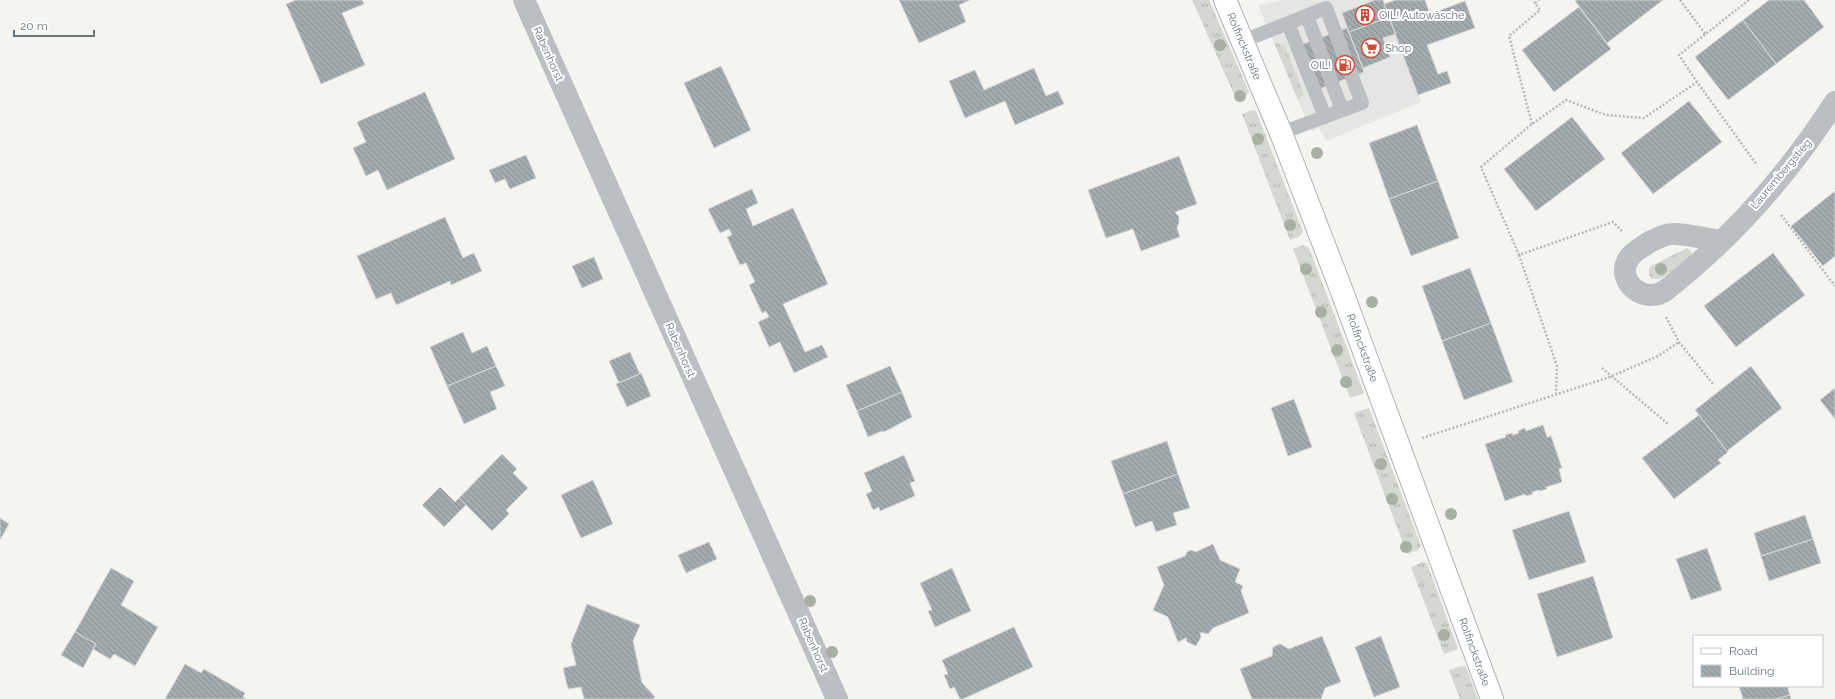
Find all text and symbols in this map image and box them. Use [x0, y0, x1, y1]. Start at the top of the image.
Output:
building icon: OIL! Autowäsche [1354, 4, 1376, 26]
place label: OIL! Autowäsche [1379, 9, 1465, 22]
street label: Rolfinckstraße [1224, 10, 1265, 82]
scale bar [14, 12, 94, 38]
text: 20 m [20, 19, 48, 33]
street label: Rabenhorst [530, 25, 566, 84]
supermarket icon: Shop [1360, 37, 1382, 59]
place label: Shop [1385, 42, 1412, 55]
fuel station icon: OIL! [1334, 54, 1356, 76]
place label: OIL! [1311, 59, 1331, 72]
street label: Laurembergstieg [1748, 136, 1814, 212]
street label: Rolfinckstraße [1344, 312, 1381, 384]
street label: Rabenhorst [662, 321, 698, 380]
street label: Rabenhorst [795, 616, 831, 675]
street label: Rolfinckstraße [1456, 616, 1493, 688]
legend [1693, 635, 1823, 687]
text: Road [1729, 644, 1758, 658]
text: Building [1729, 664, 1775, 678]

